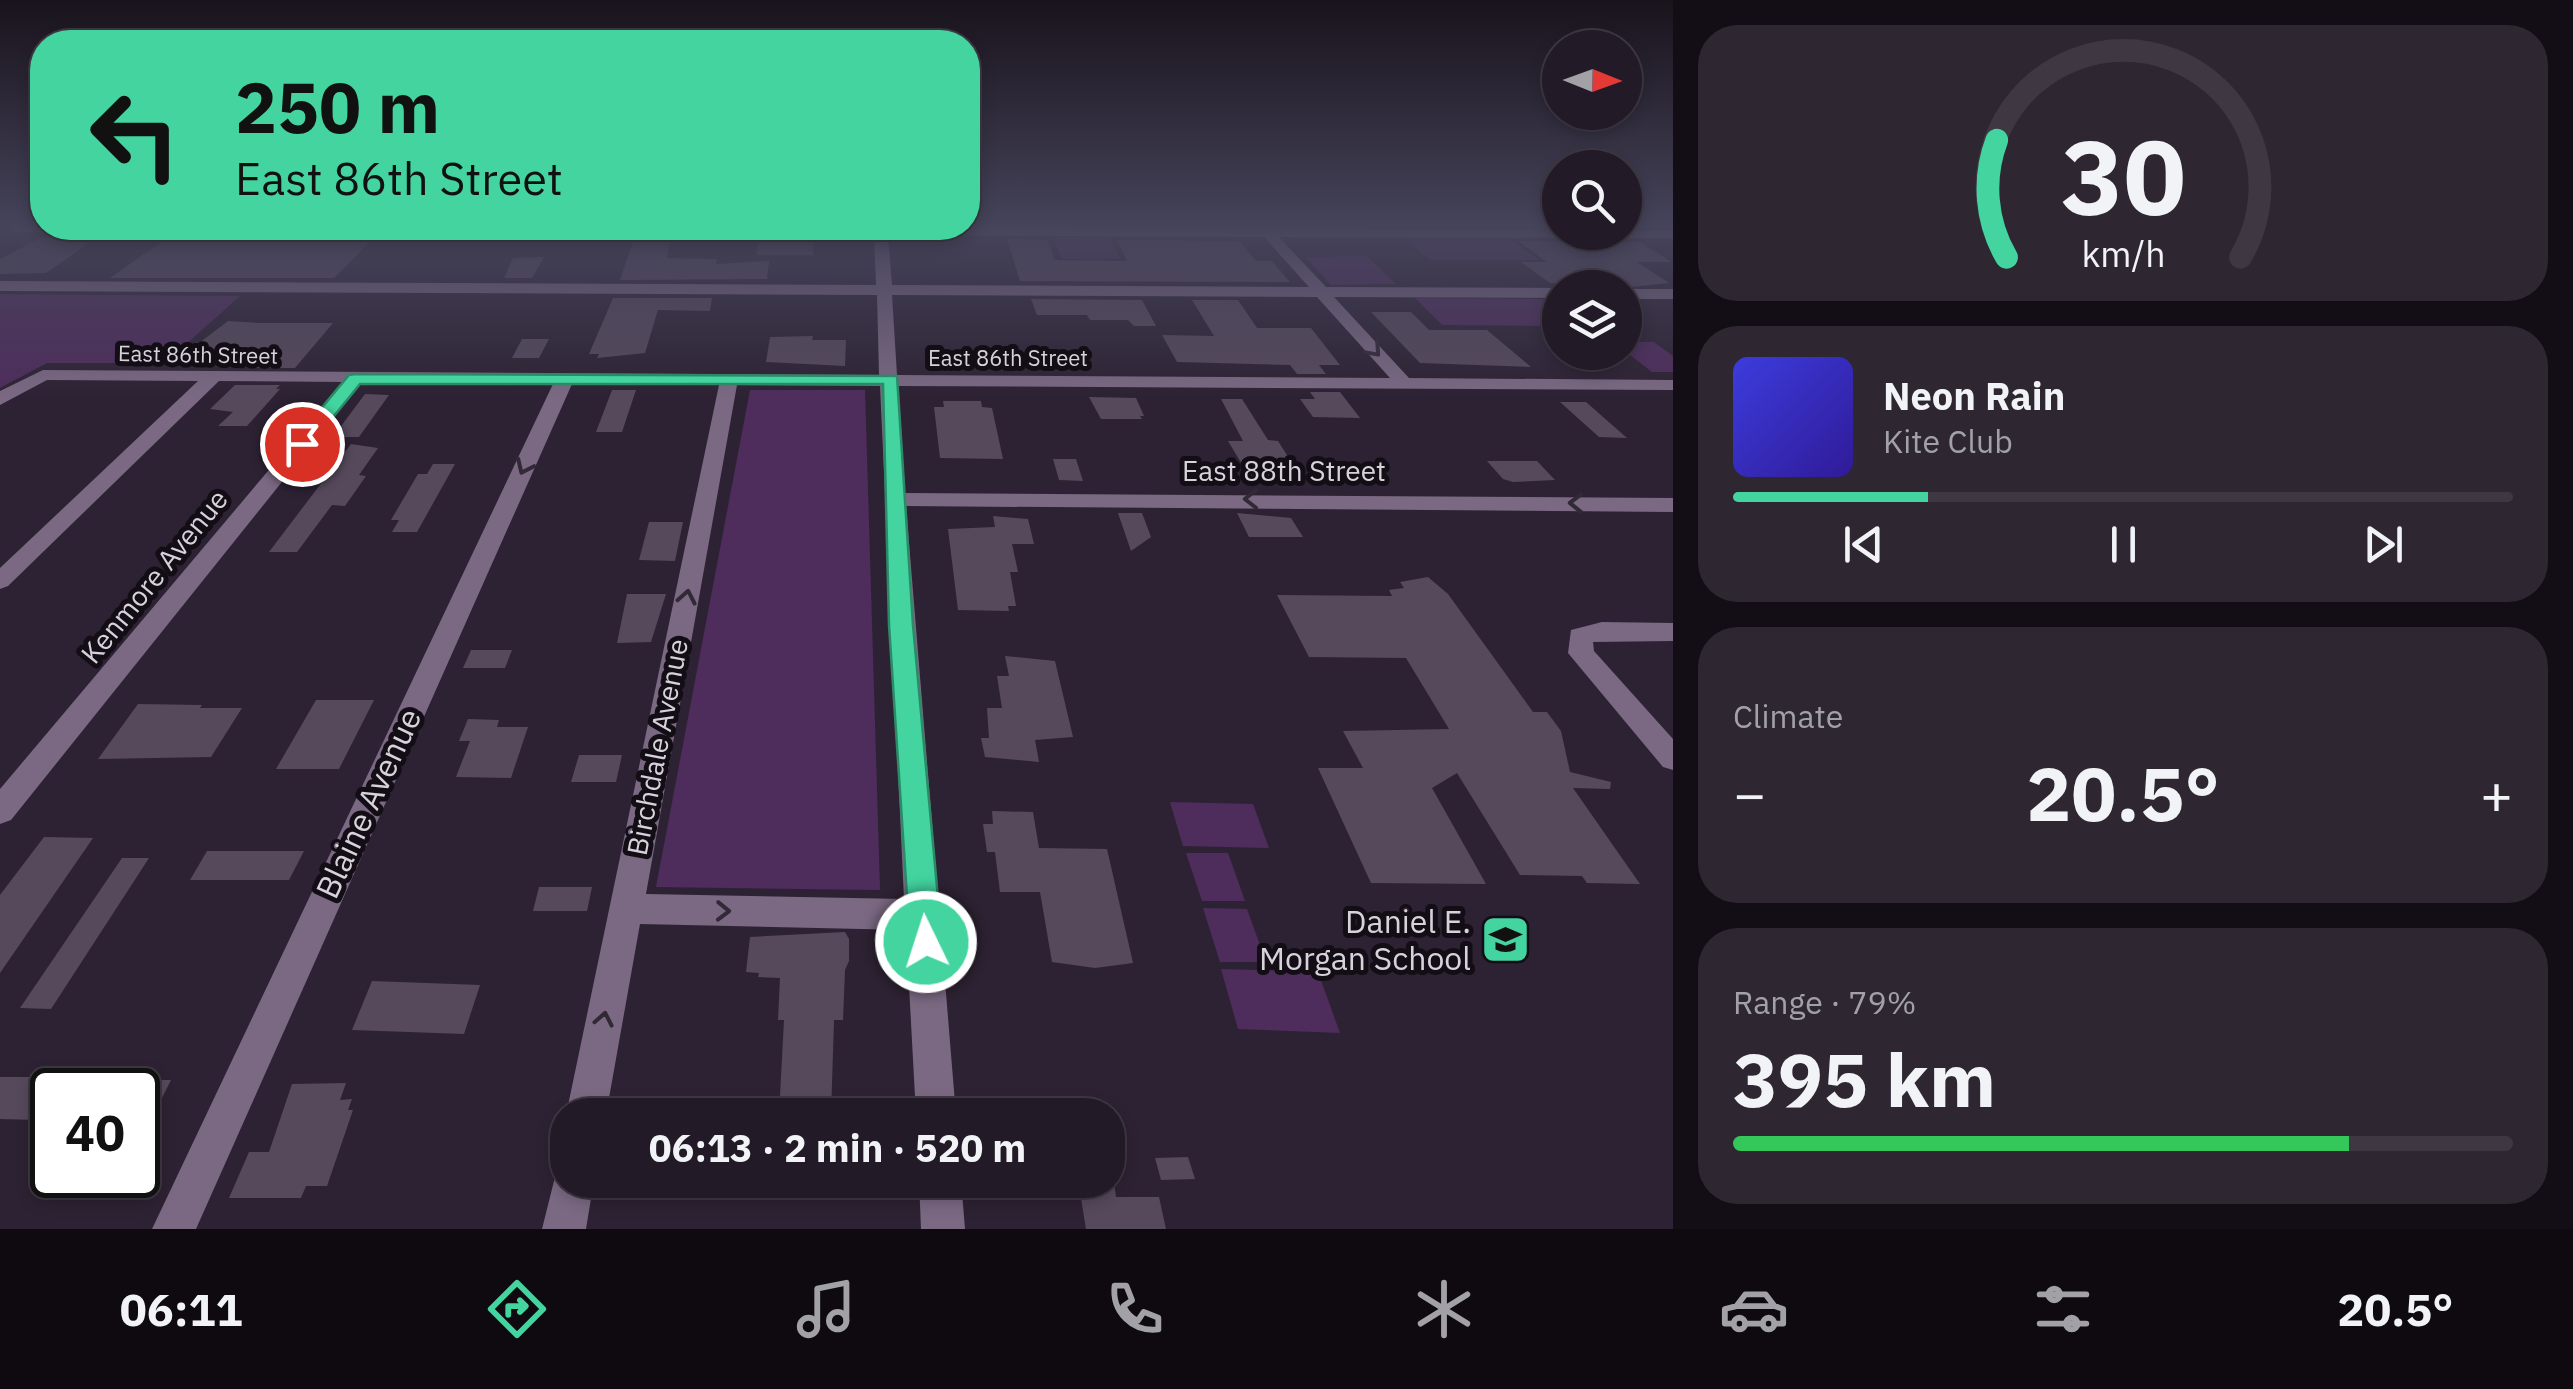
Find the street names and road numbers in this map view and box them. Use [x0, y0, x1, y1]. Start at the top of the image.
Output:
street label: East 86th Street [118, 338, 278, 370]
street label: East 86th Street [928, 343, 1088, 372]
street label: East 88th Street [1182, 452, 1386, 489]
street label: Kenmore Avenue [72, 481, 236, 671]
street label: Birchdale Avenue [618, 636, 696, 858]
street label: Blaine Avenue [306, 701, 430, 905]

